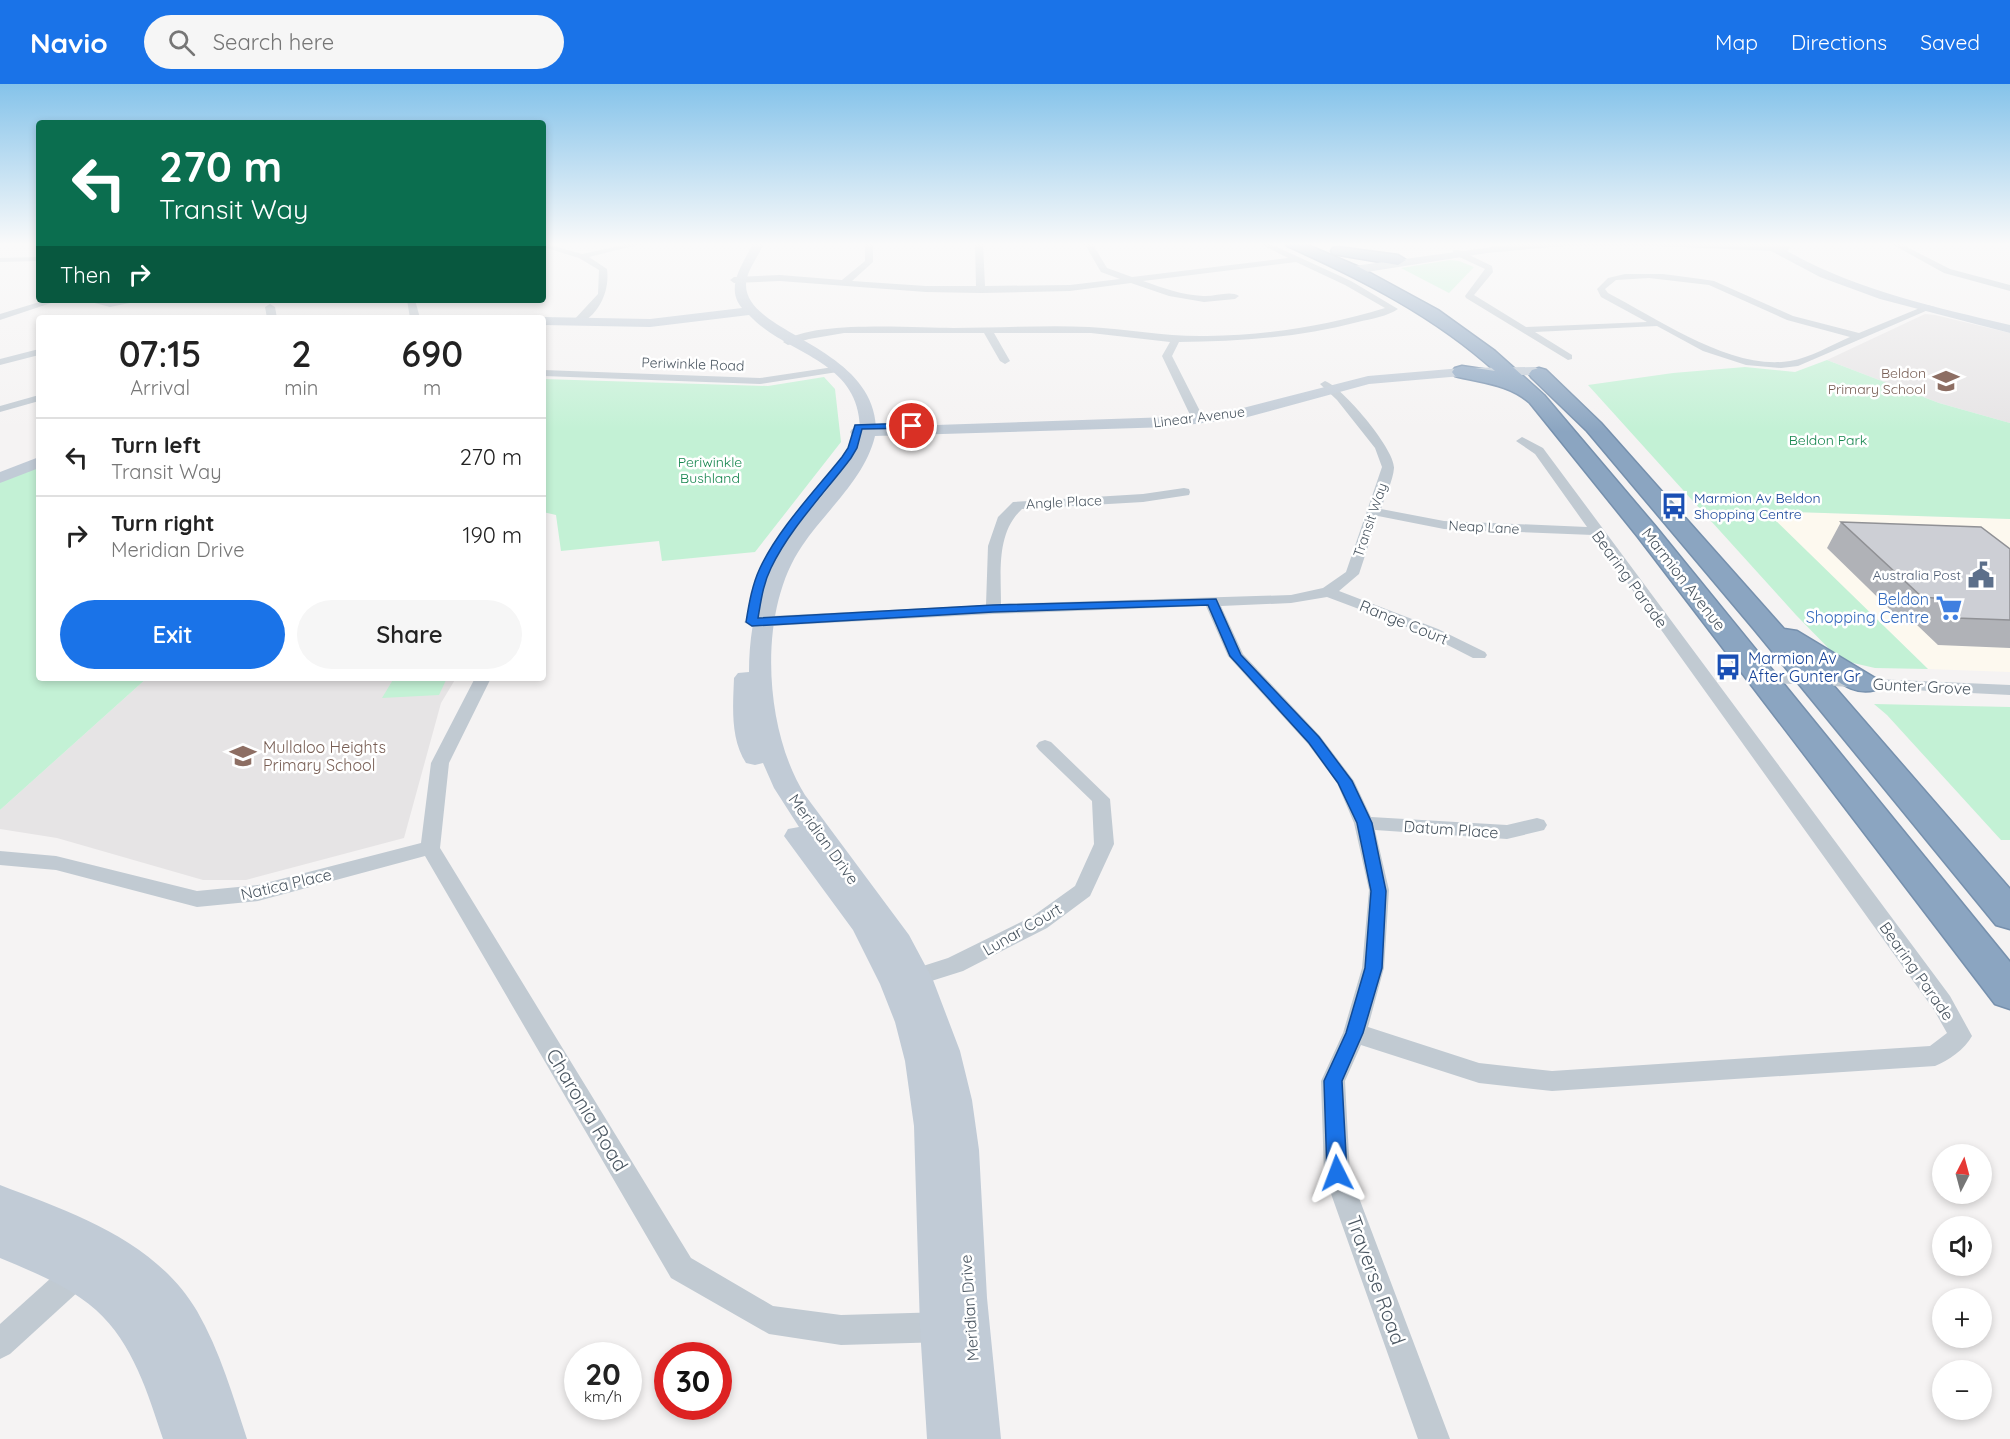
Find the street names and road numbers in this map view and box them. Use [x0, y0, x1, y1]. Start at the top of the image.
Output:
street label: Periwinkle Road [641, 353, 745, 375]
street label: Linear Avenue [1152, 402, 1246, 432]
street label: Transit Way [1349, 480, 1391, 560]
street label: Angle Place [1026, 491, 1102, 513]
street label: Neap Lane [1448, 516, 1520, 538]
street label: Marmion Avenue [1638, 524, 1730, 634]
street label: Bearing Parade [1588, 526, 1672, 632]
street label: Range Court [1357, 595, 1451, 649]
street label: Gunter Grove [1872, 673, 1972, 699]
street label: Meridian Drive [785, 790, 863, 888]
street label: Datum Place [1403, 816, 1499, 842]
street label: Natica Place [239, 864, 333, 904]
street label: Lunar Court [979, 898, 1065, 960]
street label: Bearing Parade [1876, 918, 1958, 1024]
street label: Charonia Road [541, 1044, 634, 1176]
street label: Traverse Road [1342, 1212, 1411, 1348]
street label: Meridian Drive [955, 1254, 983, 1362]

